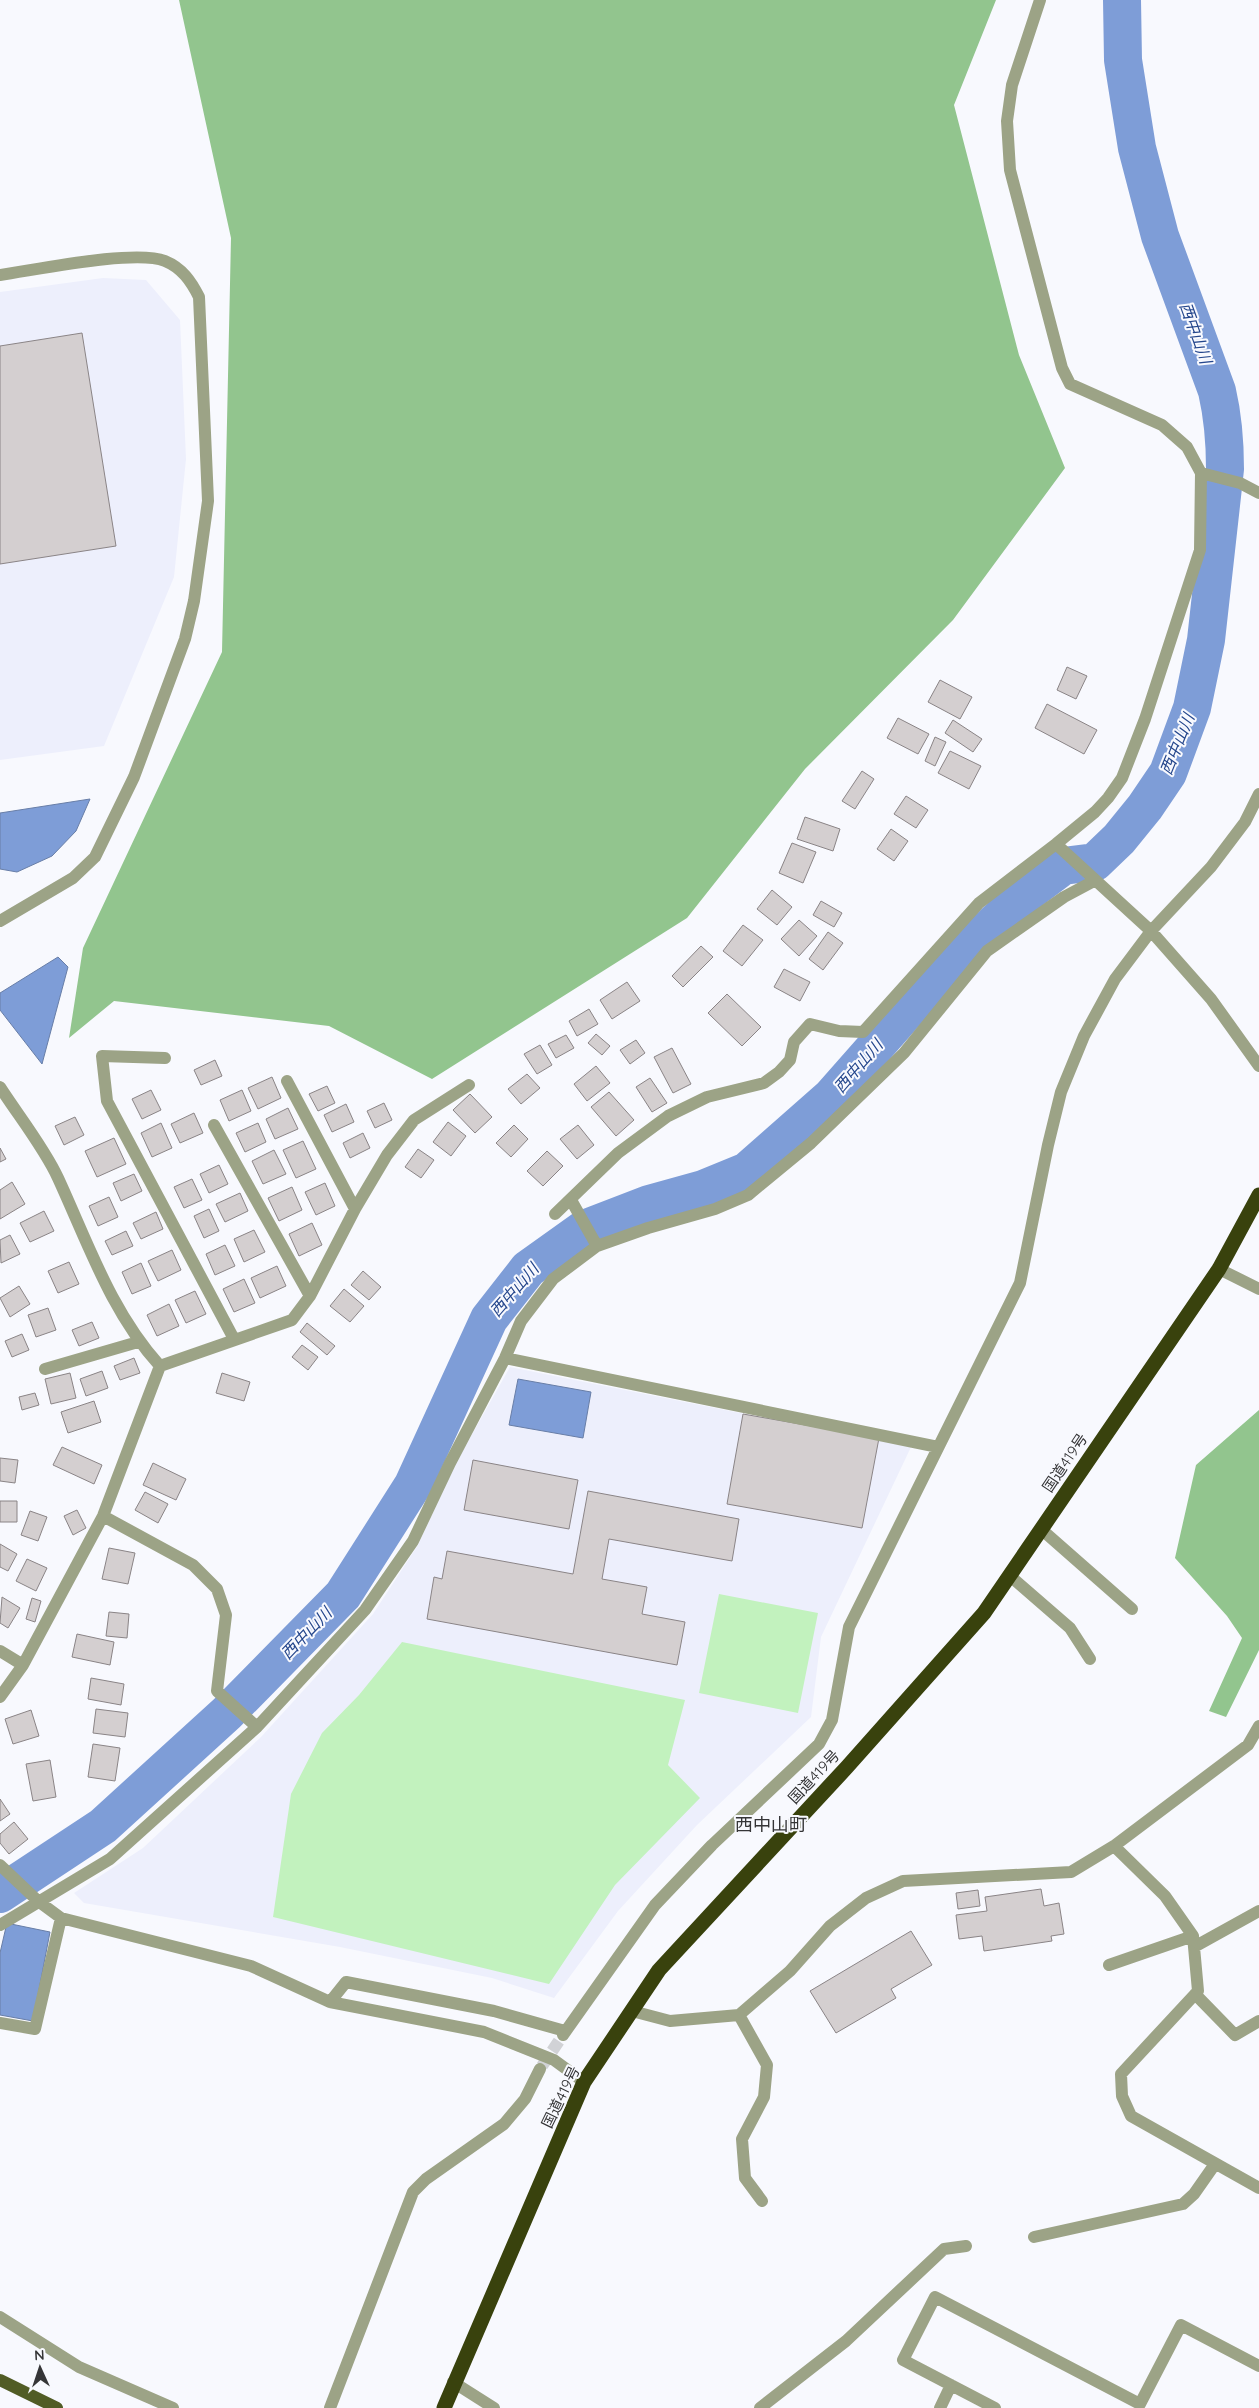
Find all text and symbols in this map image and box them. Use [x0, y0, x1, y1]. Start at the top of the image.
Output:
water label: 西中山川 [1176, 300, 1217, 368]
water label: 西中山川 [1156, 709, 1199, 777]
water label: 西中山川 [829, 1034, 888, 1097]
water label: 西中山川 [485, 1258, 544, 1321]
street label: 国道419号 [1038, 1430, 1091, 1496]
water label: 西中山川 [277, 1602, 337, 1663]
street label: 国道419号 [784, 1746, 843, 1808]
district label: 西中山町 [735, 1813, 807, 1836]
street label: 国道419号 [537, 2063, 584, 2131]
north arrow [15, 2343, 65, 2393]
text: N [34, 2346, 45, 2364]

